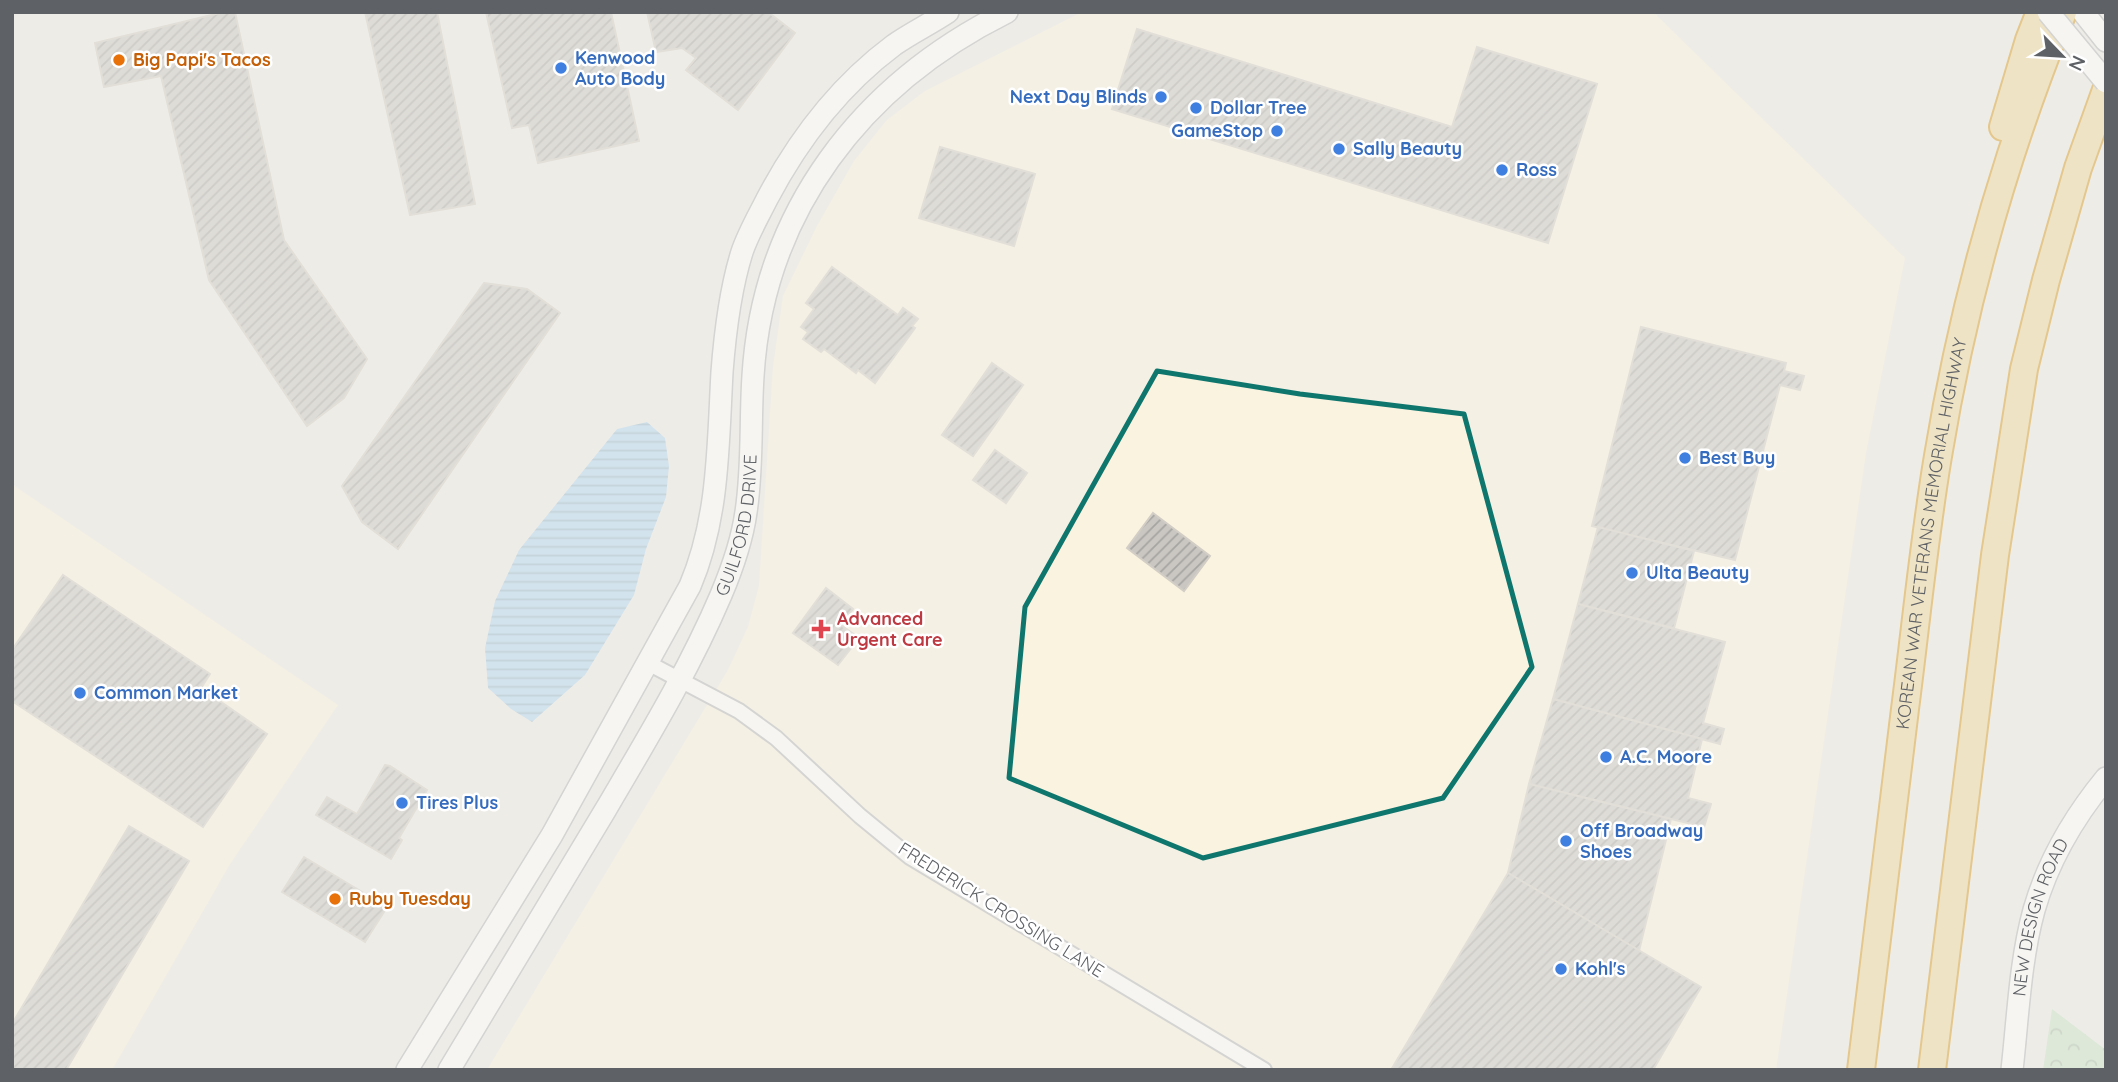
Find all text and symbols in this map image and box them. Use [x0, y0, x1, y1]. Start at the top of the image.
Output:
north arrow [2027, 21, 2097, 91]
place label: Kenwood Auto Body [575, 46, 665, 90]
place label: Big Papi's Tacos [133, 48, 271, 71]
marker: Big Papi's Tacos [111, 52, 127, 68]
text: N [2064, 52, 2091, 75]
marker: Kenwood Auto Body [553, 60, 569, 76]
place label: Next Day Blinds [1010, 85, 1147, 108]
marker: Next Day Blinds [1153, 89, 1169, 105]
place label: Dollar Tree [1210, 96, 1307, 119]
marker: Dollar Tree [1188, 100, 1204, 116]
place label: GameStop [1171, 119, 1263, 142]
marker: GameStop [1269, 123, 1285, 139]
place label: Sally Beauty [1353, 137, 1462, 160]
marker: Sally Beauty [1331, 141, 1347, 157]
place label: Ross [1516, 158, 1557, 181]
marker: Ross [1494, 162, 1510, 178]
street label: KOREAN WAR VETERANS MEMORIAL HIGHWAY [1891, 336, 1972, 731]
place label: Best Buy [1699, 446, 1775, 469]
marker: Best Buy [1677, 450, 1693, 466]
street label: GUILFORD DRIVE [710, 454, 762, 599]
place label: Ulta Beauty [1646, 561, 1749, 584]
marker: Ulta Beauty [1624, 565, 1640, 581]
place label: Advanced Urgent Care [837, 607, 943, 651]
marker: Advanced Urgent Care [811, 619, 831, 639]
place label: Common Market [94, 681, 238, 704]
marker: Common Market [72, 685, 88, 701]
place label: A.C. Moore [1620, 745, 1712, 768]
marker: A.C. Moore [1598, 749, 1614, 765]
place label: Tires Plus [416, 791, 498, 814]
marker: Tires Plus [394, 795, 410, 811]
place label: Off Broadway Shoes [1580, 819, 1703, 863]
marker: Off Broadway Shoes [1558, 833, 1574, 849]
street label: NEW DESIGN ROAD [2007, 834, 2073, 998]
street label: FREDERICK CROSSING LANE [894, 837, 1108, 982]
place label: Ruby Tuesday [349, 887, 471, 910]
marker: Ruby Tuesday [327, 891, 343, 907]
place label: Kohl's [1575, 957, 1626, 980]
marker: Kohl's [1553, 961, 1569, 977]

